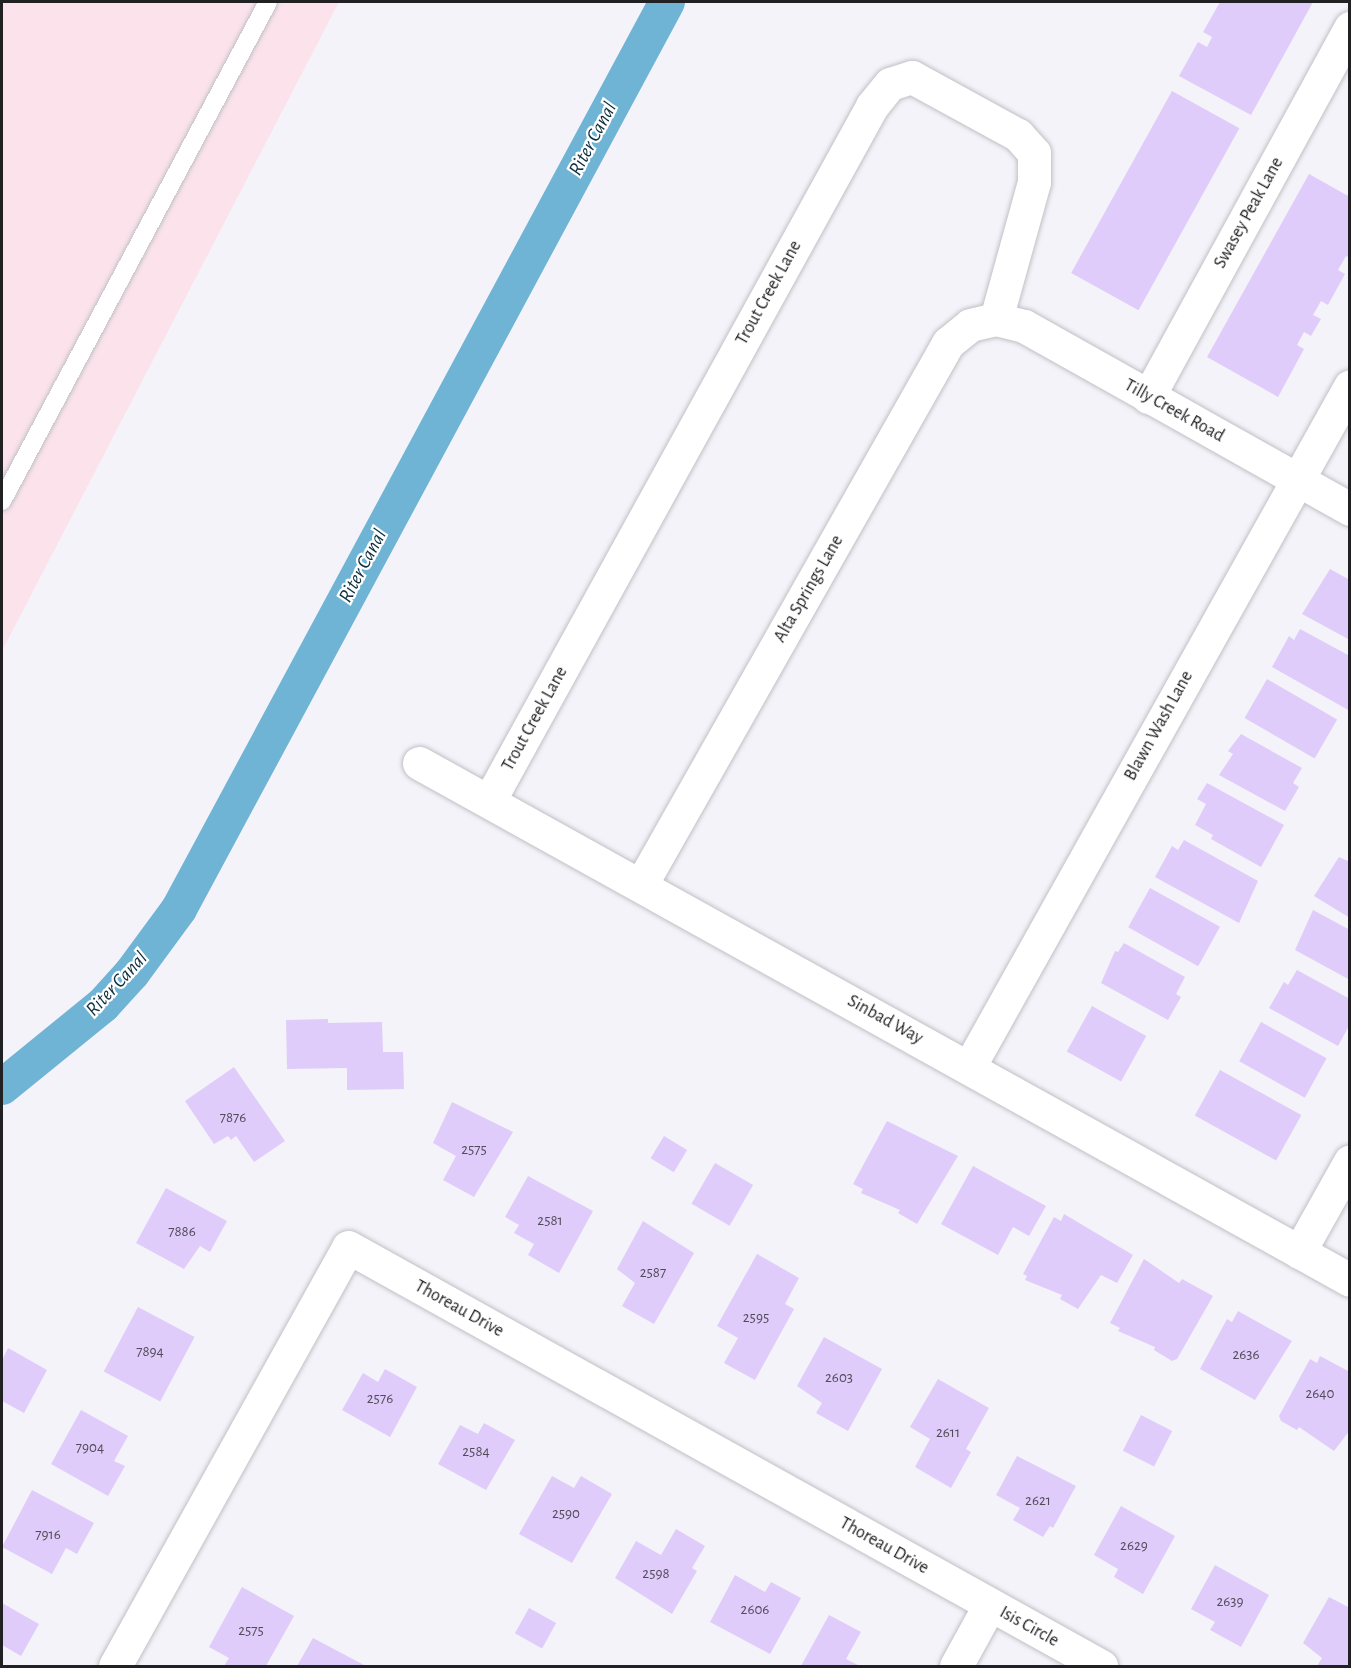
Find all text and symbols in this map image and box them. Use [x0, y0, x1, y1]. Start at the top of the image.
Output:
water label: Riter Canal [564, 98, 622, 180]
street label: Swasey Peak Lane [1210, 154, 1288, 272]
street label: Trout Creek Lane [731, 237, 807, 349]
street label: Tilly Creek Road [1120, 375, 1228, 447]
water label: Riter Canal [334, 525, 392, 607]
street label: Alta Springs Lane [770, 531, 848, 647]
street label: Trout Creek Lane [497, 663, 573, 775]
street label: Blawn Wash Lane [1120, 667, 1198, 785]
water label: Riter Canal [81, 947, 153, 1021]
street label: Sinbad Way [844, 990, 926, 1050]
house number: 7876 [220, 1109, 246, 1127]
house number: 2575 [461, 1141, 487, 1159]
house number: 2581 [537, 1212, 563, 1230]
house number: 7886 [168, 1223, 196, 1241]
house number: 2587 [640, 1264, 666, 1282]
street label: Thoreau Drive [411, 1276, 507, 1342]
house number: 2595 [743, 1309, 769, 1327]
house number: 7894 [136, 1343, 164, 1361]
house number: 2636 [1232, 1346, 1260, 1364]
house number: 2603 [825, 1369, 853, 1387]
house number: 2640 [1305, 1385, 1335, 1403]
house number: 2576 [367, 1390, 393, 1408]
house number: 2611 [936, 1424, 960, 1442]
house number: 7904 [76, 1439, 104, 1457]
house number: 2584 [462, 1443, 490, 1461]
house number: 2621 [1025, 1492, 1051, 1510]
house number: 2590 [552, 1505, 580, 1523]
street label: Thoreau Drive [836, 1513, 932, 1579]
house number: 7916 [35, 1526, 61, 1544]
house number: 2629 [1120, 1537, 1148, 1555]
house number: 2598 [642, 1565, 670, 1583]
house number: 2639 [1216, 1593, 1244, 1611]
house number: 2606 [741, 1601, 769, 1619]
street label: Isis Circle [996, 1602, 1062, 1652]
house number: 2575 [238, 1622, 264, 1640]

